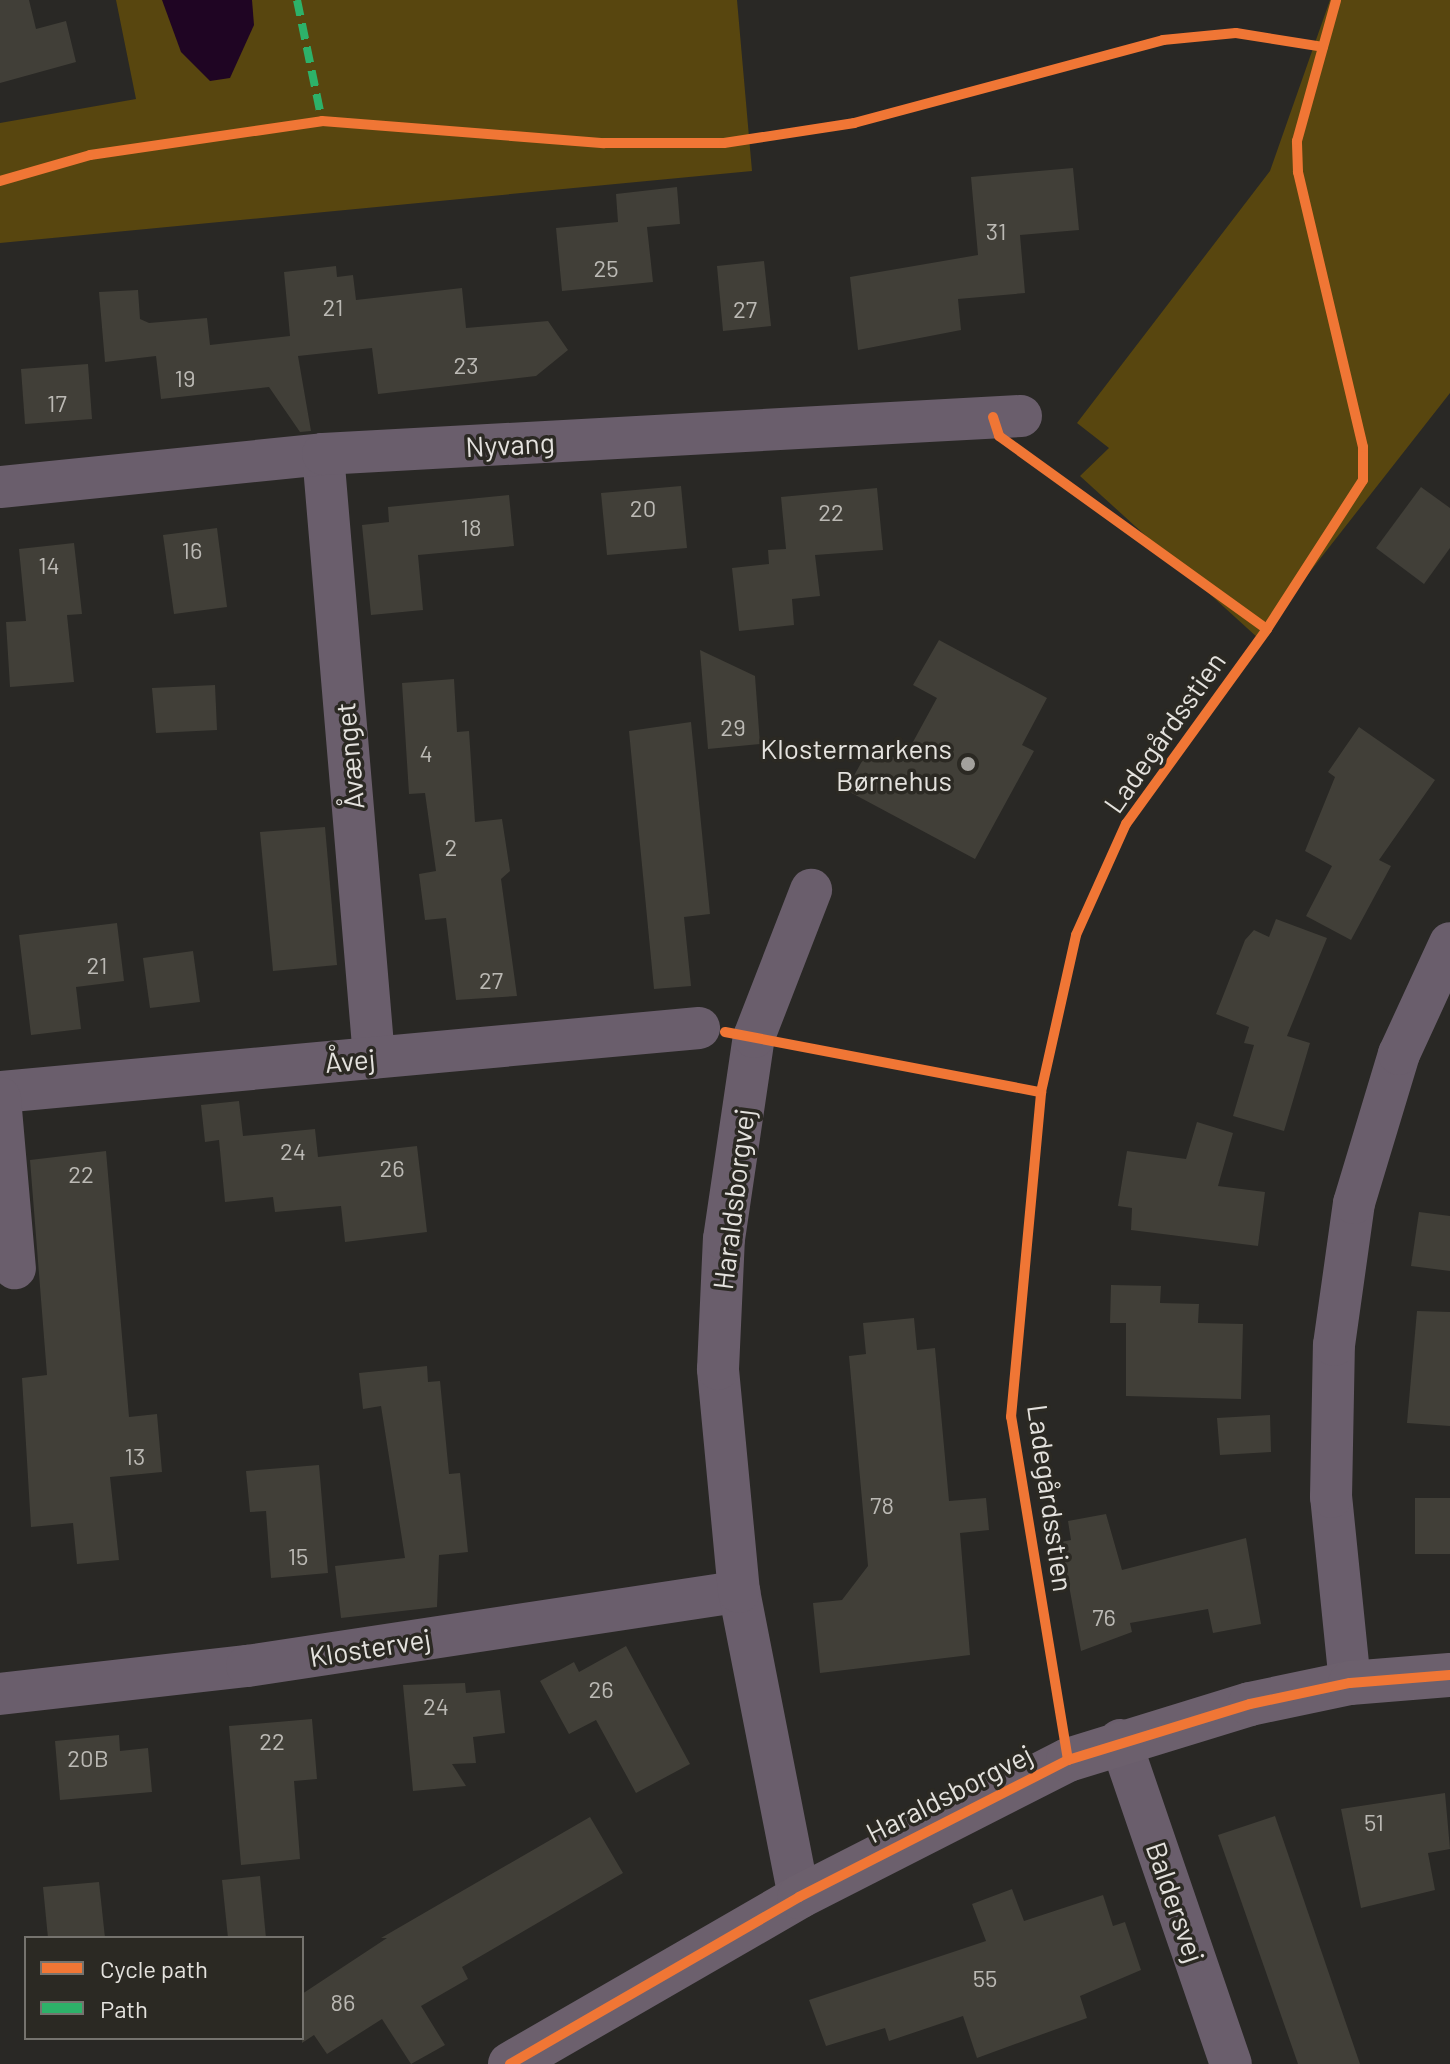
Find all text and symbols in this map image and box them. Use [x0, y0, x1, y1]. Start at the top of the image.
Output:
house number: 31 [986, 217, 1006, 245]
house number: 25 [593, 254, 619, 282]
house number: 21 [323, 293, 343, 321]
house number: 27 [733, 295, 757, 323]
house number: 23 [453, 351, 479, 379]
house number: 19 [175, 364, 195, 392]
house number: 17 [47, 389, 67, 417]
street label: Nyvang [465, 425, 555, 463]
house number: 20 [630, 494, 656, 522]
house number: 22 [818, 498, 844, 526]
house number: 18 [461, 513, 481, 541]
house number: 16 [182, 536, 202, 564]
house number: 14 [38, 551, 60, 579]
street label: Ladegårdsstien [1096, 645, 1232, 819]
street label: Åvænget [328, 701, 370, 811]
house number: 29 [720, 713, 746, 741]
place label: Klostermarkens Børnehus [760, 731, 952, 797]
house number: 4 [419, 739, 433, 767]
marker: Klostermarkens Børnehus [959, 755, 977, 773]
house number: 2 [445, 833, 457, 861]
house number: 21 [87, 951, 107, 979]
house number: 27 [479, 966, 503, 994]
street label: Åvej [323, 1041, 377, 1079]
street label: Haraldsborgvej [705, 1107, 761, 1291]
house number: 24 [280, 1137, 306, 1165]
house number: 26 [379, 1154, 405, 1182]
house number: 22 [68, 1160, 94, 1188]
street label: Ladegårdsstien [1021, 1402, 1081, 1594]
house number: 13 [125, 1442, 145, 1470]
house number: 78 [870, 1491, 894, 1519]
house number: 15 [288, 1542, 308, 1570]
house number: 76 [1092, 1603, 1116, 1631]
street label: Klostervej [307, 1621, 433, 1673]
house number: 26 [588, 1675, 614, 1703]
house number: 24 [423, 1692, 449, 1720]
house number: 22 [259, 1727, 285, 1755]
street label: Haraldsborgvej [860, 1737, 1038, 1849]
house number: 20B [67, 1744, 109, 1772]
house number: 51 [1364, 1808, 1384, 1836]
street label: Baldersvej [1140, 1837, 1212, 1967]
legend [24, 1936, 304, 2040]
text: Cycle path [100, 1954, 208, 1983]
house number: 55 [973, 1964, 997, 1992]
house number: 86 [331, 1988, 355, 2016]
text: Path [100, 1994, 148, 2023]

